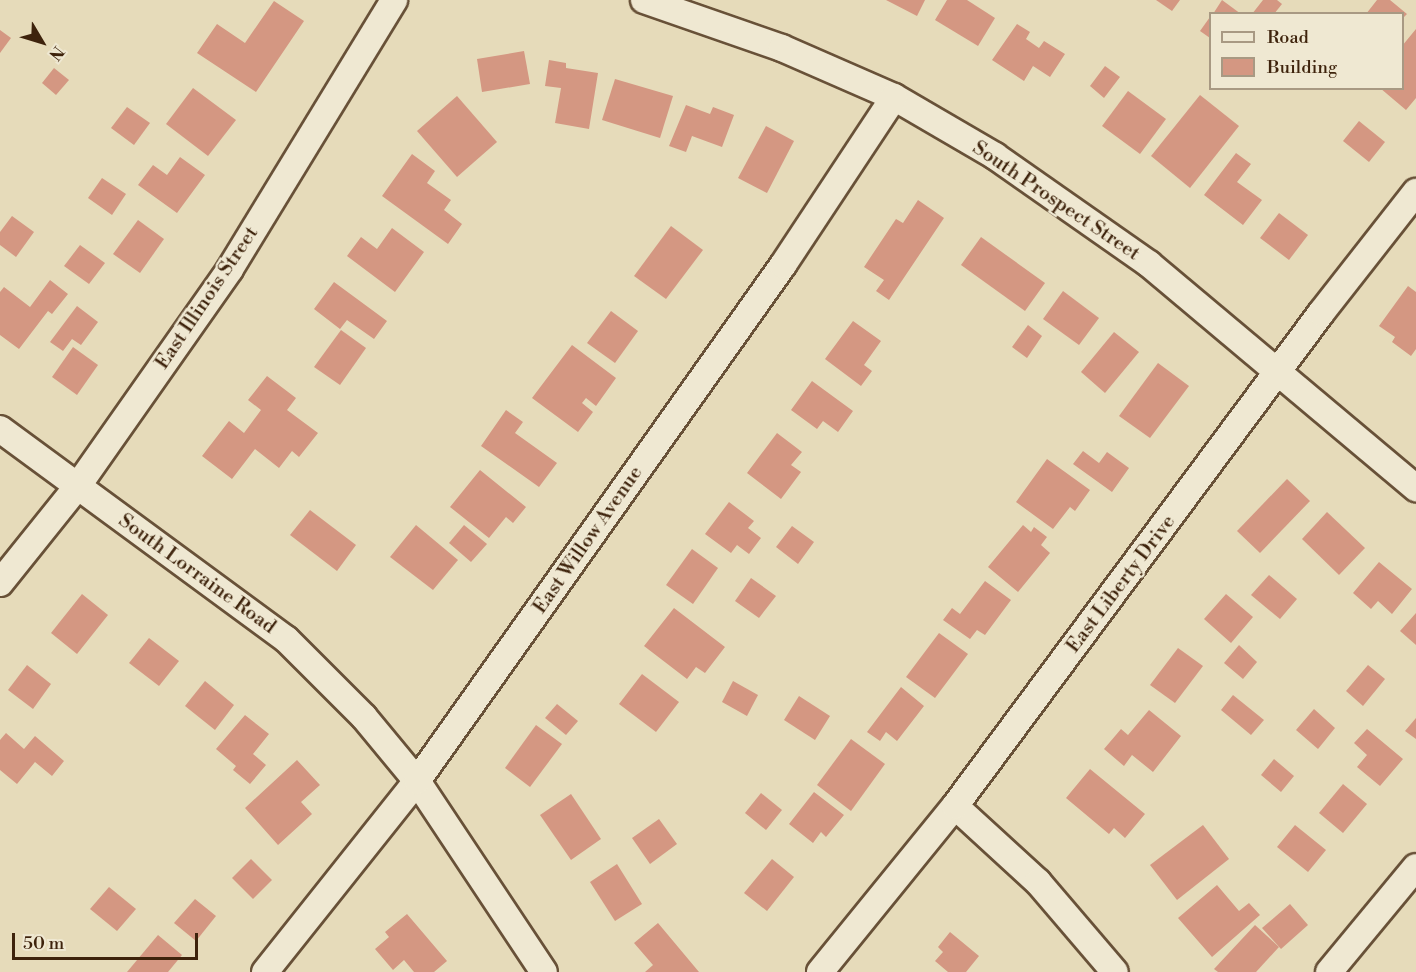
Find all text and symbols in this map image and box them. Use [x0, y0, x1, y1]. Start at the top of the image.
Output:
north arrow [12, 12, 72, 72]
legend [1209, 12, 1404, 90]
text: Road [1267, 26, 1309, 49]
text: N [44, 42, 68, 64]
text: Building [1267, 56, 1337, 79]
street label: South Prospect Street [968, 136, 1144, 266]
street label: East Illinois Street [150, 222, 264, 374]
street label: East Willow Avenue [528, 462, 648, 618]
street label: South Lorraine Road [114, 509, 280, 639]
street label: East Liberty Drive [1061, 510, 1181, 658]
scale bar [15, 921, 201, 959]
text: 50 m [23, 932, 64, 955]

